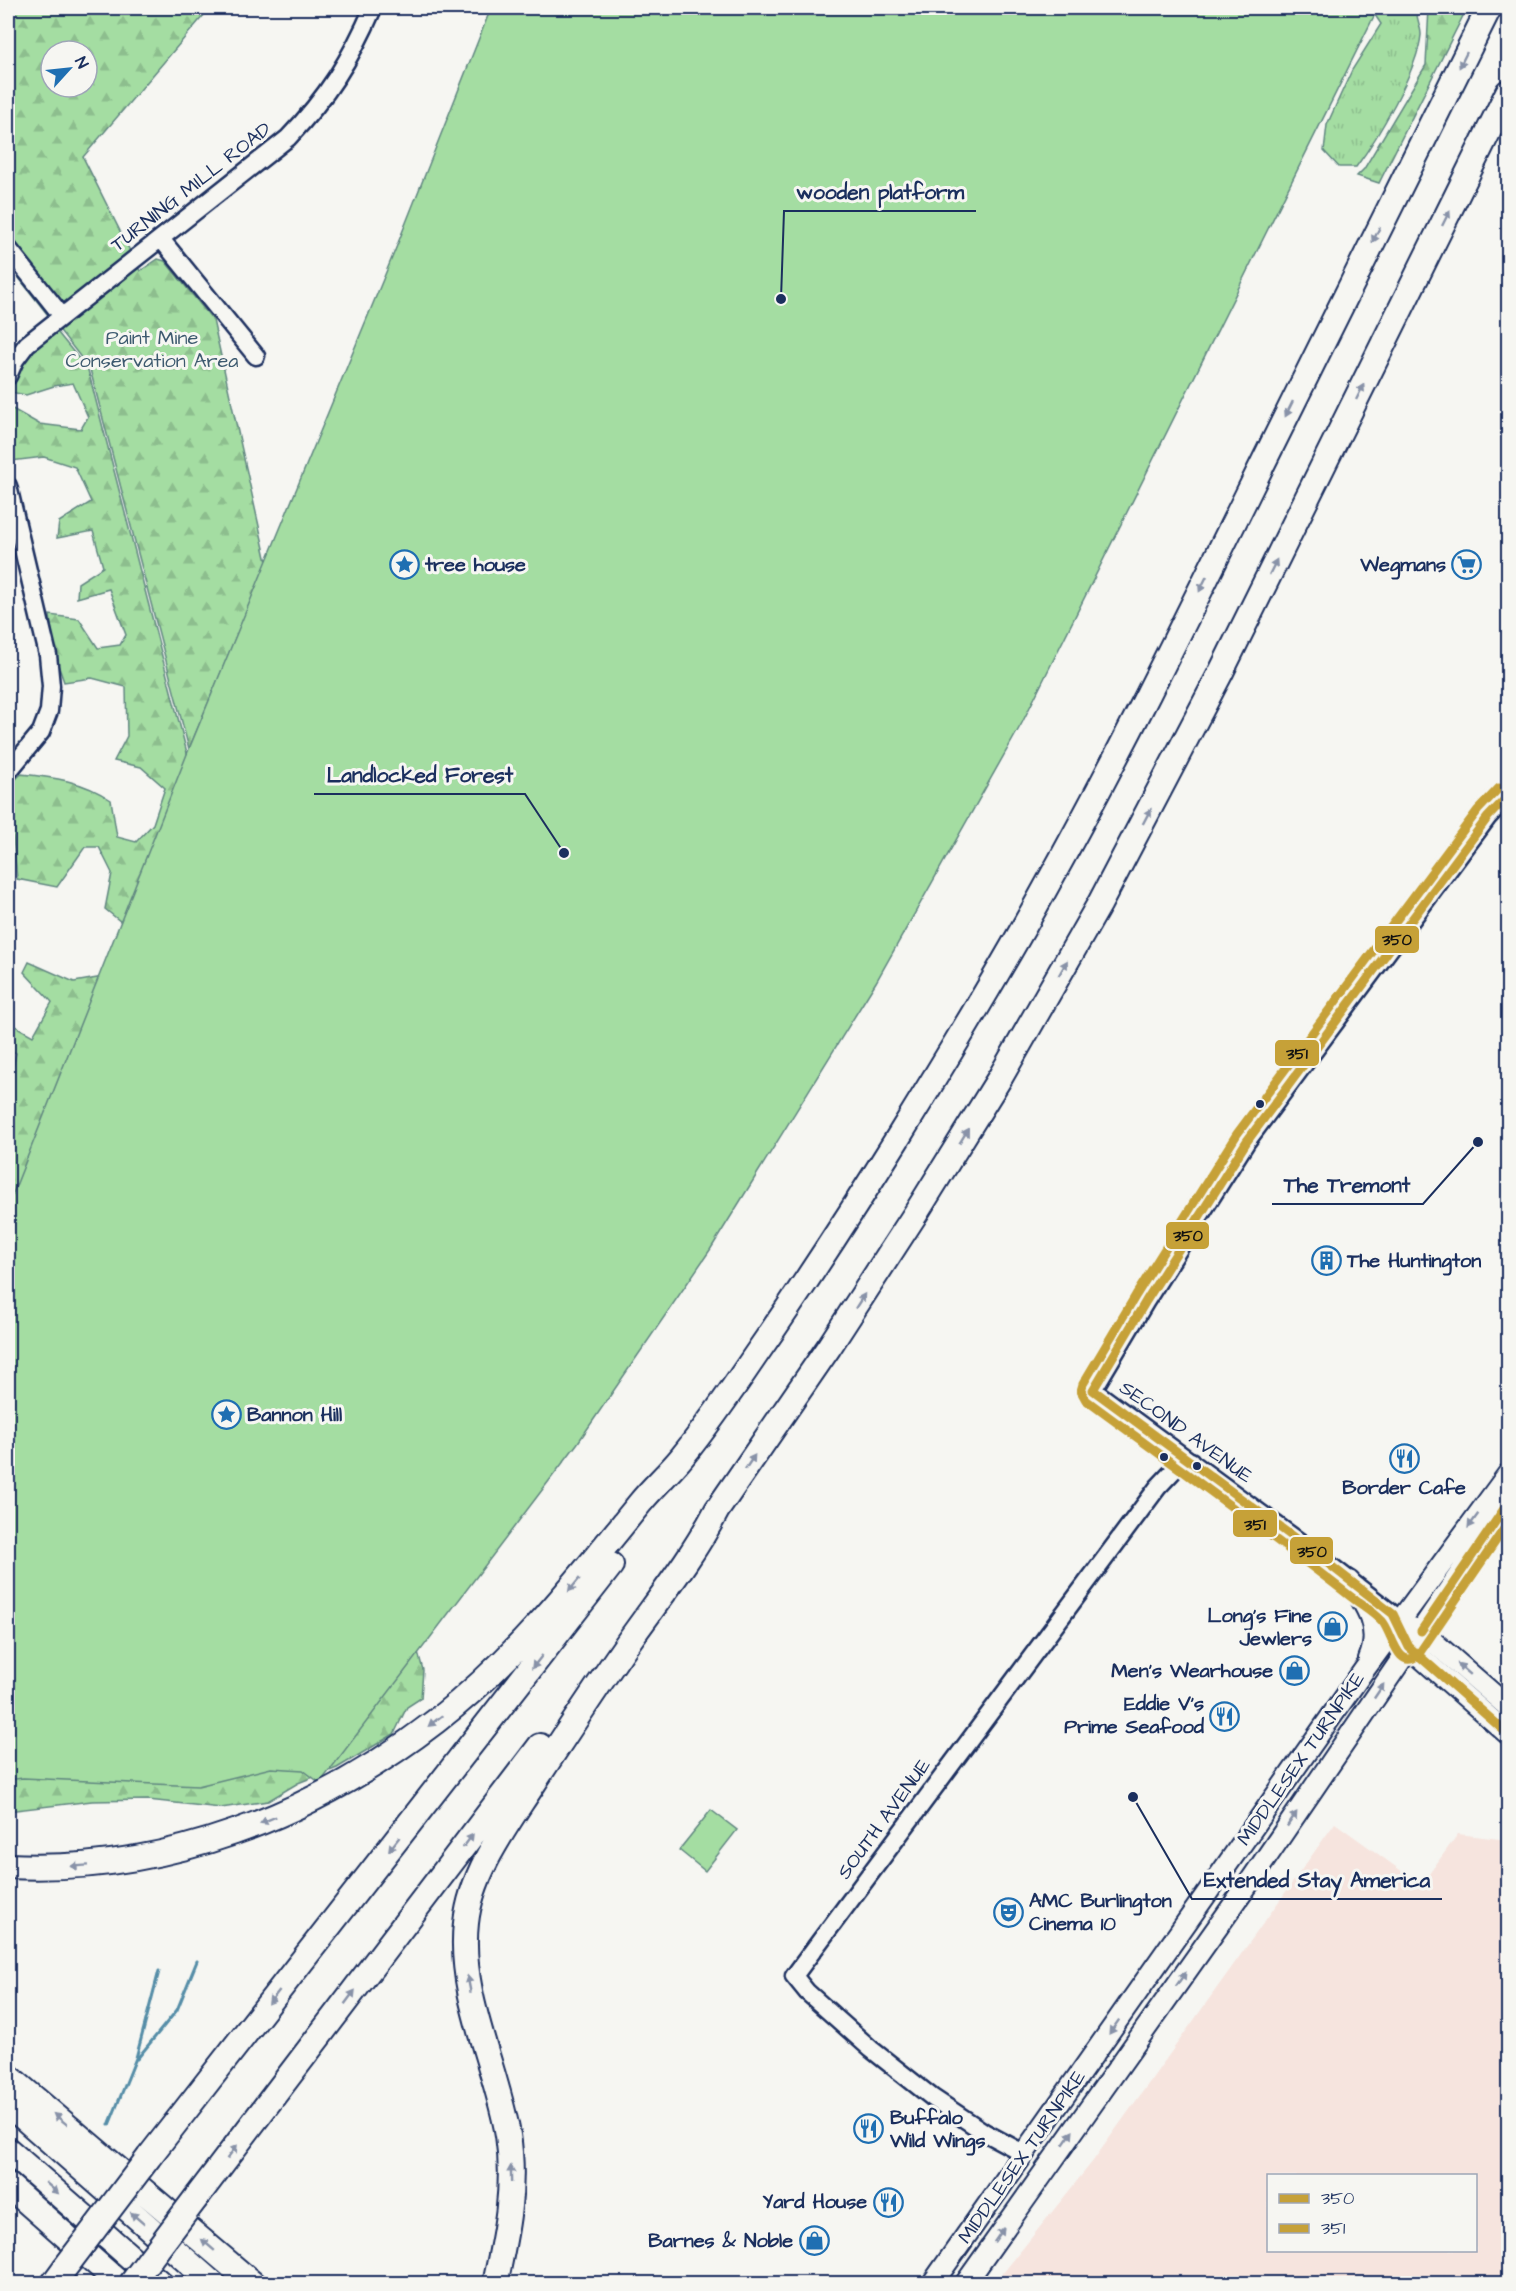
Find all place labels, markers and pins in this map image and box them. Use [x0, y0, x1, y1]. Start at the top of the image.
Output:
callout: wooden platform [784, 172, 976, 211]
place icon: tree house [388, 549, 420, 581]
supermarket icon: Wegmans [1451, 549, 1483, 581]
place label: tree house [424, 551, 526, 579]
place label: Wegmans [1359, 551, 1446, 580]
callout: Landlocked Forest [314, 755, 525, 794]
unlabelled marker [1254, 1098, 1266, 1110]
callout: The Tremont [1272, 1165, 1423, 1204]
building icon: The Huntington [1310, 1245, 1342, 1277]
place label: The Huntington [1346, 1247, 1481, 1276]
place icon: Bannon Hill [210, 1399, 242, 1431]
place label: Bannon Hill [247, 1401, 342, 1429]
restaurant icon: Border Cafe [1388, 1442, 1420, 1474]
unlabelled marker [1158, 1451, 1170, 1463]
unlabelled marker [1191, 1460, 1203, 1472]
place label: Border Cafe [1342, 1474, 1466, 1502]
place label: Long's Fine Jewlers [1208, 1602, 1312, 1653]
shop icon: Long's Fine Jewlers [1317, 1611, 1349, 1643]
shop icon: Men's Wearhouse [1278, 1655, 1310, 1687]
place label: Men's Wearhouse [1111, 1657, 1273, 1685]
place label: Eddie V's Prime Seafood [1064, 1690, 1205, 1741]
restaurant icon: Eddie V's Prime Seafood [1209, 1700, 1241, 1732]
callout: Extended Stay America [1192, 1860, 1442, 1899]
place label: AMC Burlington Cinema 10 [1029, 1887, 1172, 1938]
theatre icon: AMC Burlington Cinema 10 [992, 1897, 1024, 1929]
place label: Buffalo Wild Wings [889, 2104, 985, 2156]
restaurant icon: Buffalo Wild Wings [853, 2113, 885, 2145]
restaurant icon: Yard House [872, 2186, 904, 2218]
place label: Yard House [762, 2188, 867, 2216]
shop icon: Barnes & Noble [798, 2225, 830, 2257]
place label: Barnes & Noble [648, 2227, 793, 2255]

